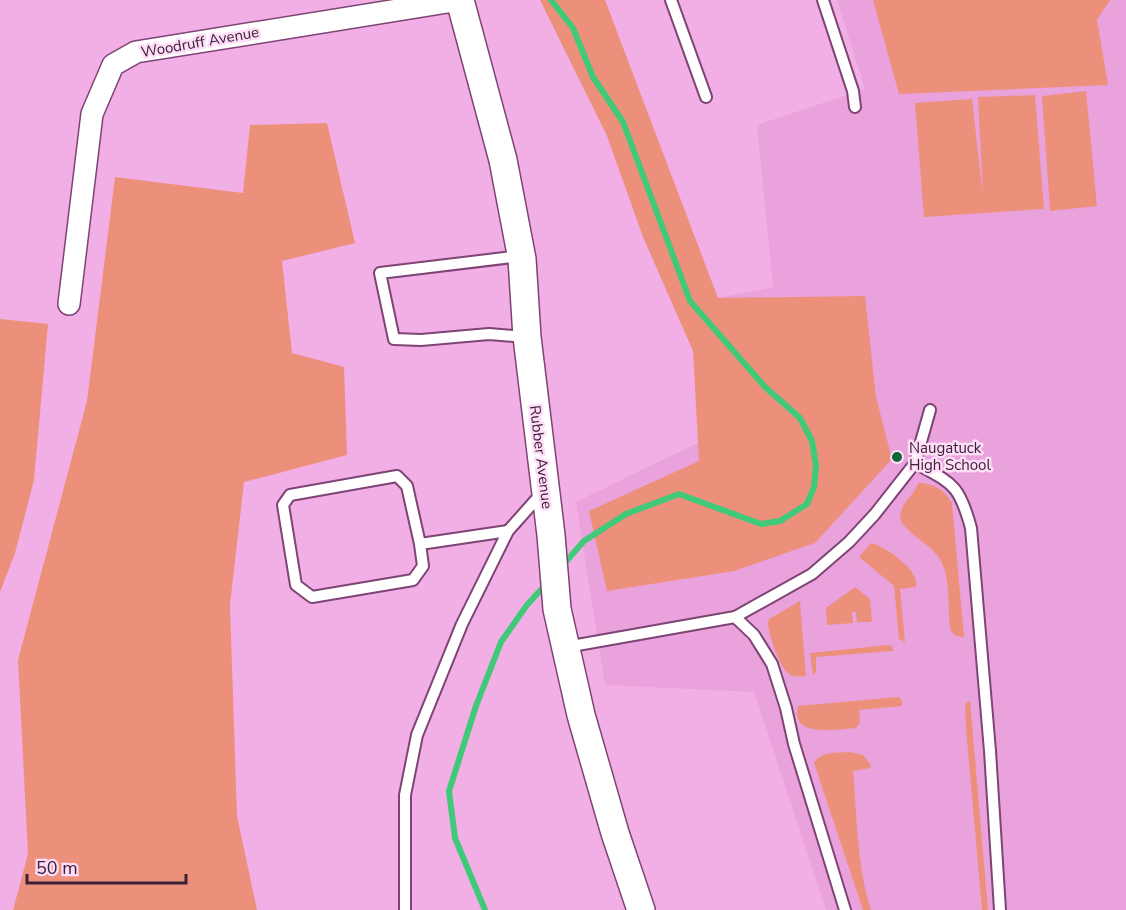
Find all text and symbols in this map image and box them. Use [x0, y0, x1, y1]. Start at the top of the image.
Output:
street label: Woodruff Avenue [139, 22, 261, 62]
street label: Rubber Avenue [525, 404, 557, 510]
place label: Naugatuck High School [909, 438, 991, 475]
marker: Naugatuck High School [890, 450, 904, 464]
scale bar [27, 847, 186, 885]
text: 50 m [36, 856, 78, 880]

